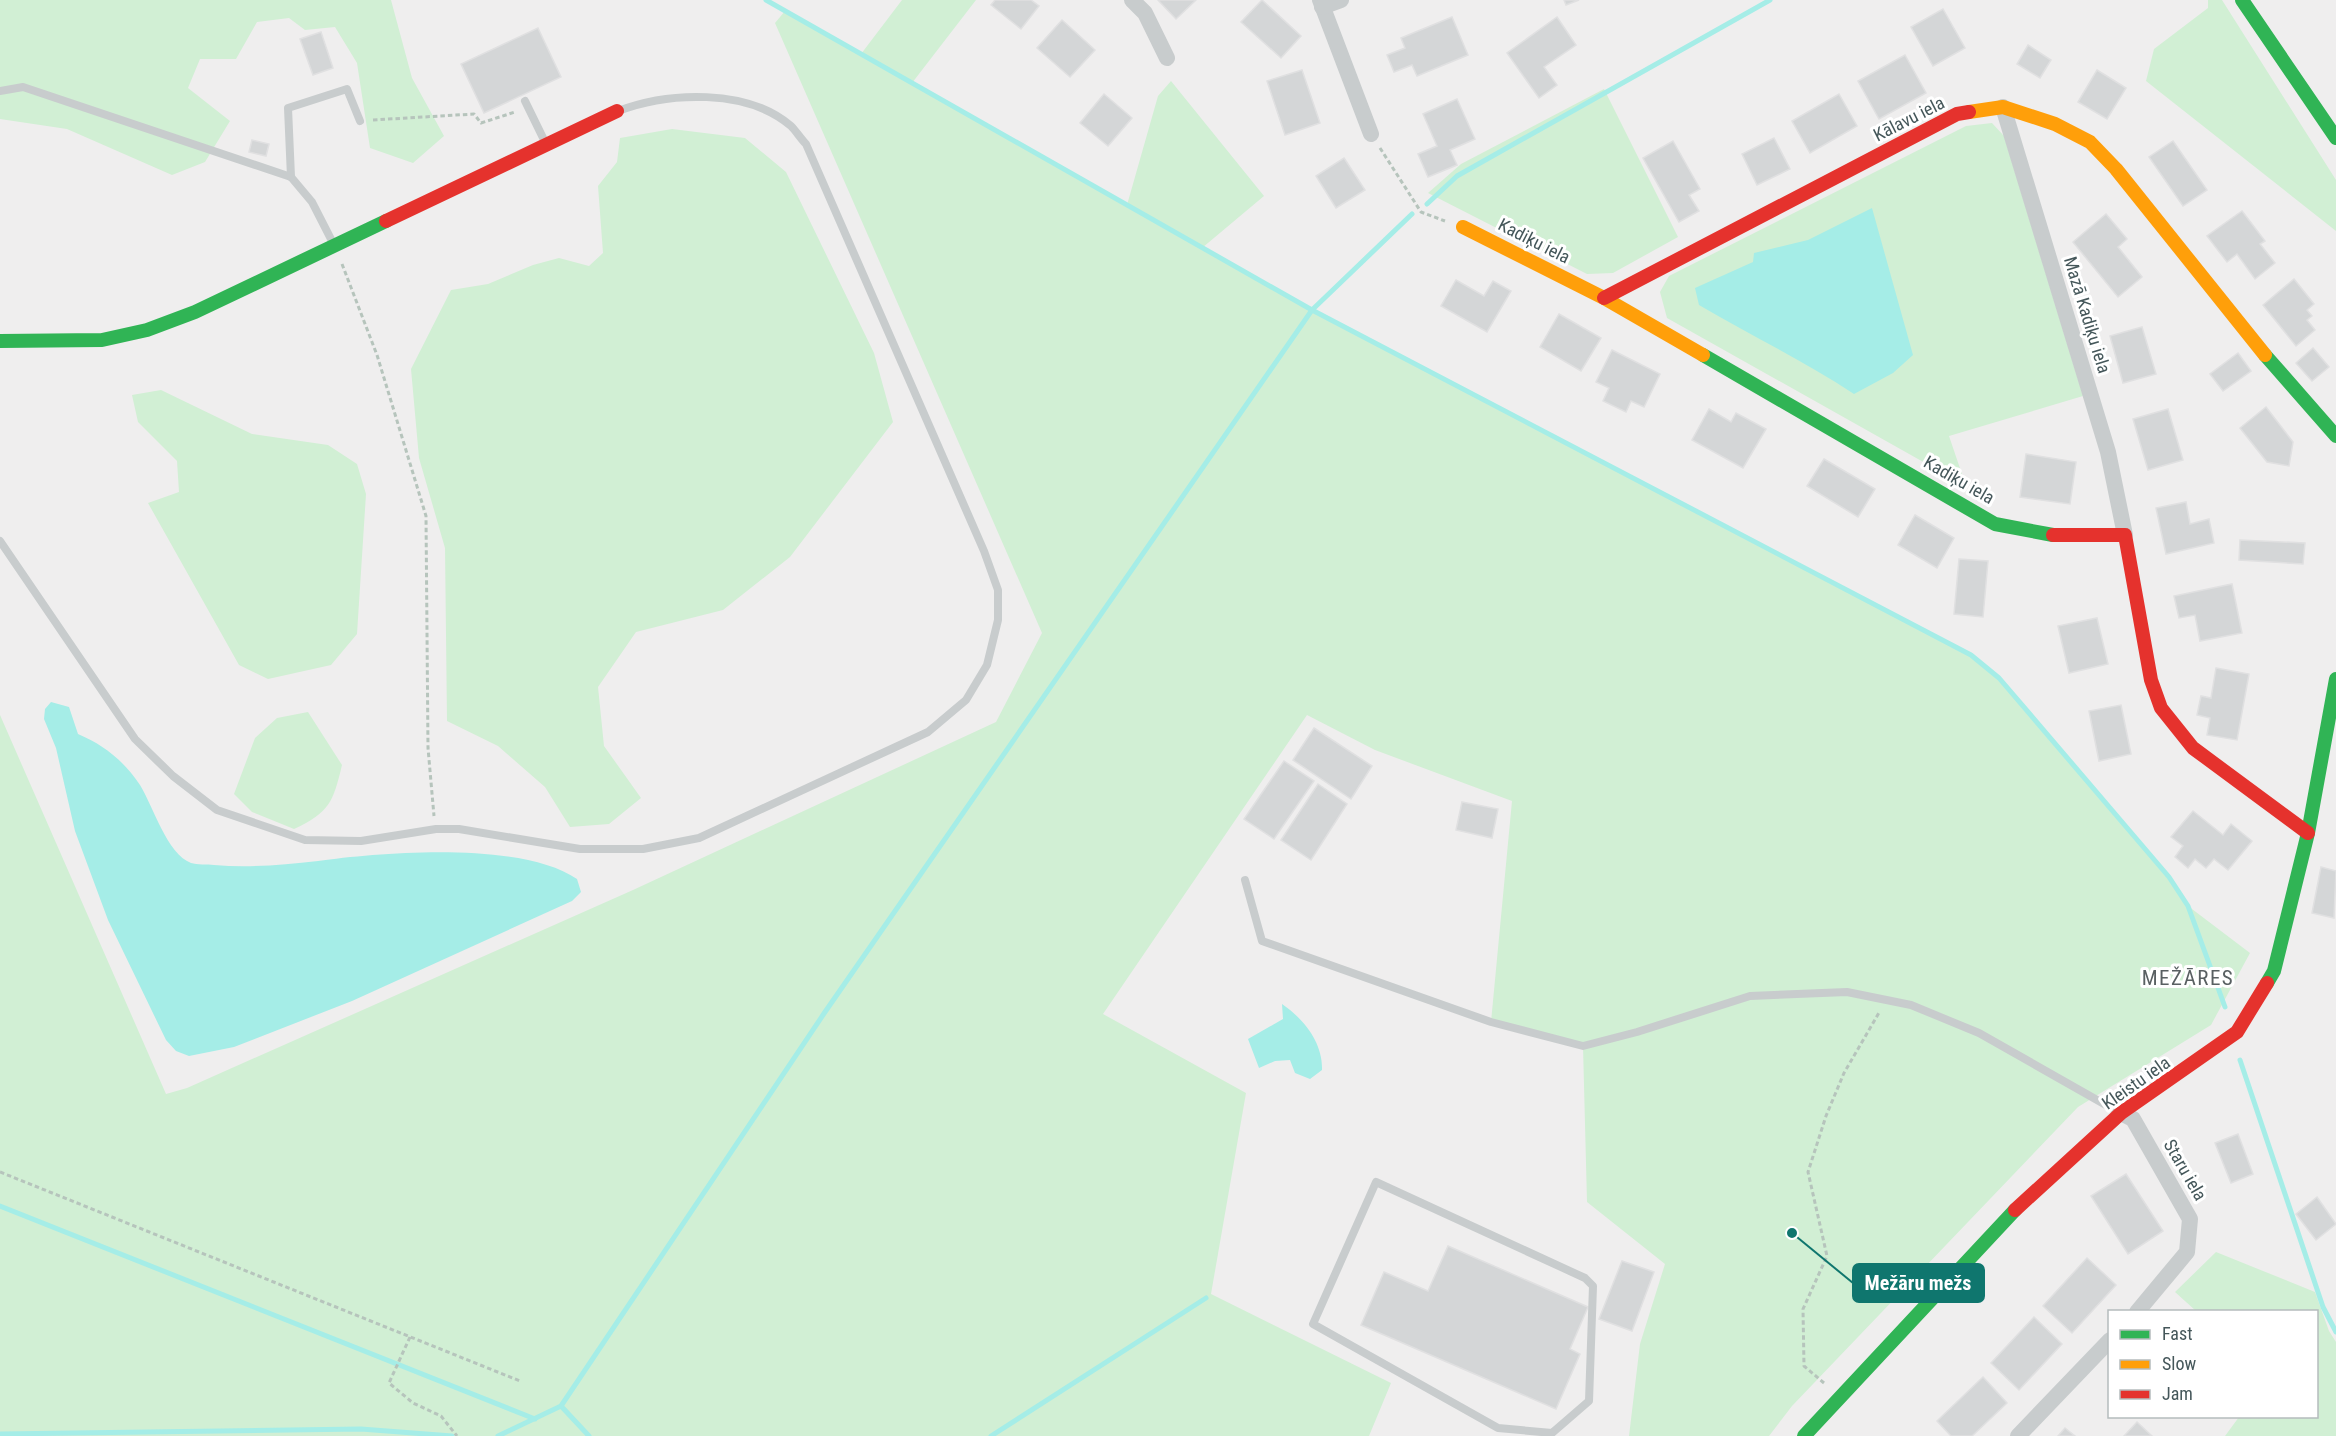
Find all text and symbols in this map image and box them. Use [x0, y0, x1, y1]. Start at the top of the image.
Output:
street label: Kālavu iela [1870, 92, 1948, 145]
street label: Kadiķu iela [1494, 214, 1574, 268]
street label: Mazā Kadiķu iela [2059, 254, 2115, 376]
street label: Kadiķu iela [1920, 451, 1998, 509]
district label: MEŽĀRES [2142, 966, 2234, 990]
street label: Kleistu iela [2098, 1052, 2174, 1114]
street label: Staru iela [2160, 1136, 2211, 1204]
callout: Mežāru mežs [1853, 1264, 1984, 1302]
text: Mežāru mežs [1865, 1271, 1971, 1295]
legend [2108, 1310, 2318, 1418]
text: Fast [2162, 1323, 2193, 1344]
text: Slow [2162, 1353, 2197, 1374]
text: Jam [2162, 1383, 2193, 1404]

